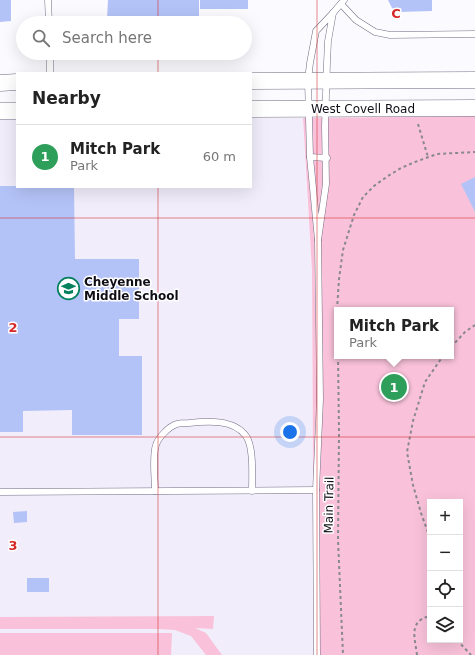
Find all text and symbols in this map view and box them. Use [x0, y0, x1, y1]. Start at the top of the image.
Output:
text: C [391, 6, 401, 21]
search box [16, 16, 252, 60]
icon: search [30, 27, 52, 49]
text: Search here [62, 29, 152, 47]
text: Nearby [32, 88, 101, 108]
street label: West Covell Road [311, 102, 415, 116]
text: Mitch Park [70, 140, 160, 158]
text: 1 [40, 149, 50, 164]
text: 60 m [203, 149, 236, 164]
text: Park [70, 158, 98, 173]
place label: Cheyenne Middle School [84, 275, 179, 303]
school or university icon: Cheyenne Middle School [56, 276, 82, 302]
popup [334, 307, 454, 359]
text: Mitch Park [349, 317, 439, 335]
text: 2 [8, 320, 18, 335]
text: Park [349, 335, 377, 350]
pin: 1 [381, 372, 407, 402]
your location [280, 422, 300, 442]
street label: Main Trail [322, 476, 336, 534]
map controls [427, 499, 463, 643]
button: + [427, 499, 463, 535]
button: − [427, 535, 463, 571]
text: 3 [8, 538, 18, 553]
button: locate [427, 571, 463, 607]
button: layers [427, 607, 463, 643]

